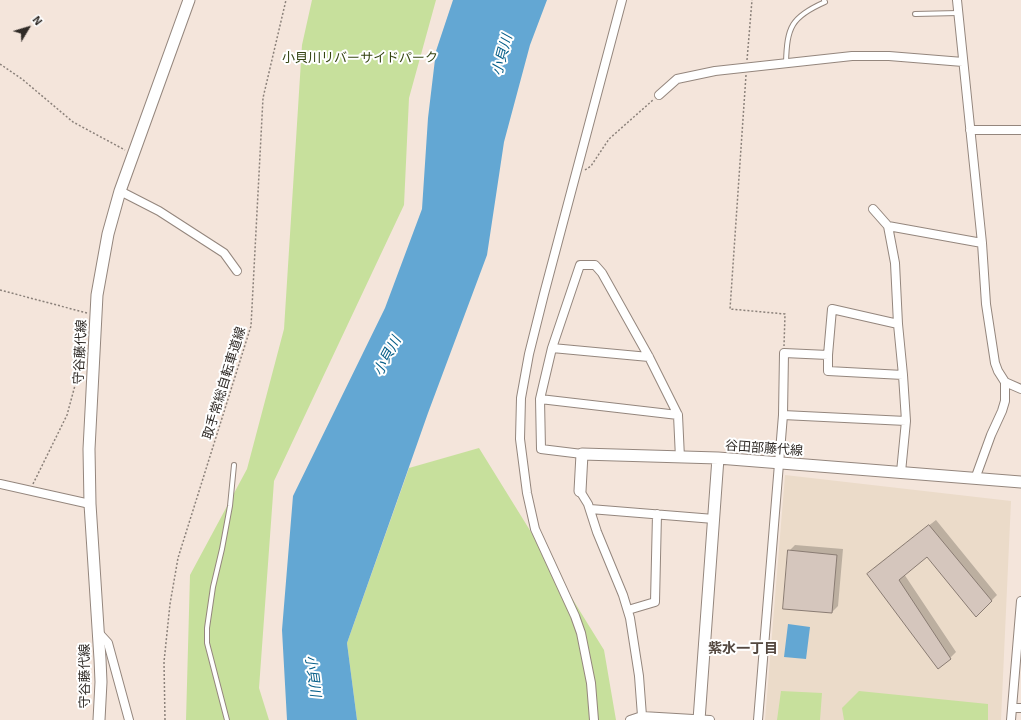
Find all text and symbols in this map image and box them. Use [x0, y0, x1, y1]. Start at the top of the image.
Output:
north arrow [8, 8, 48, 48]
text: N [30, 13, 45, 27]
water label: 小貝川 [488, 33, 516, 77]
park label: 小貝川リバーサイドパーク [282, 50, 438, 66]
street label: 守谷藤代線 [71, 319, 89, 385]
street label: 取手常総自転車道線 [199, 325, 249, 441]
water label: 小貝川 [370, 334, 404, 378]
street label: 谷田部藤代線 [725, 437, 803, 459]
district label: 紫水一丁目 [708, 640, 778, 656]
street label: 守谷藤代線 [77, 644, 93, 708]
water label: 小貝川 [302, 654, 324, 698]

